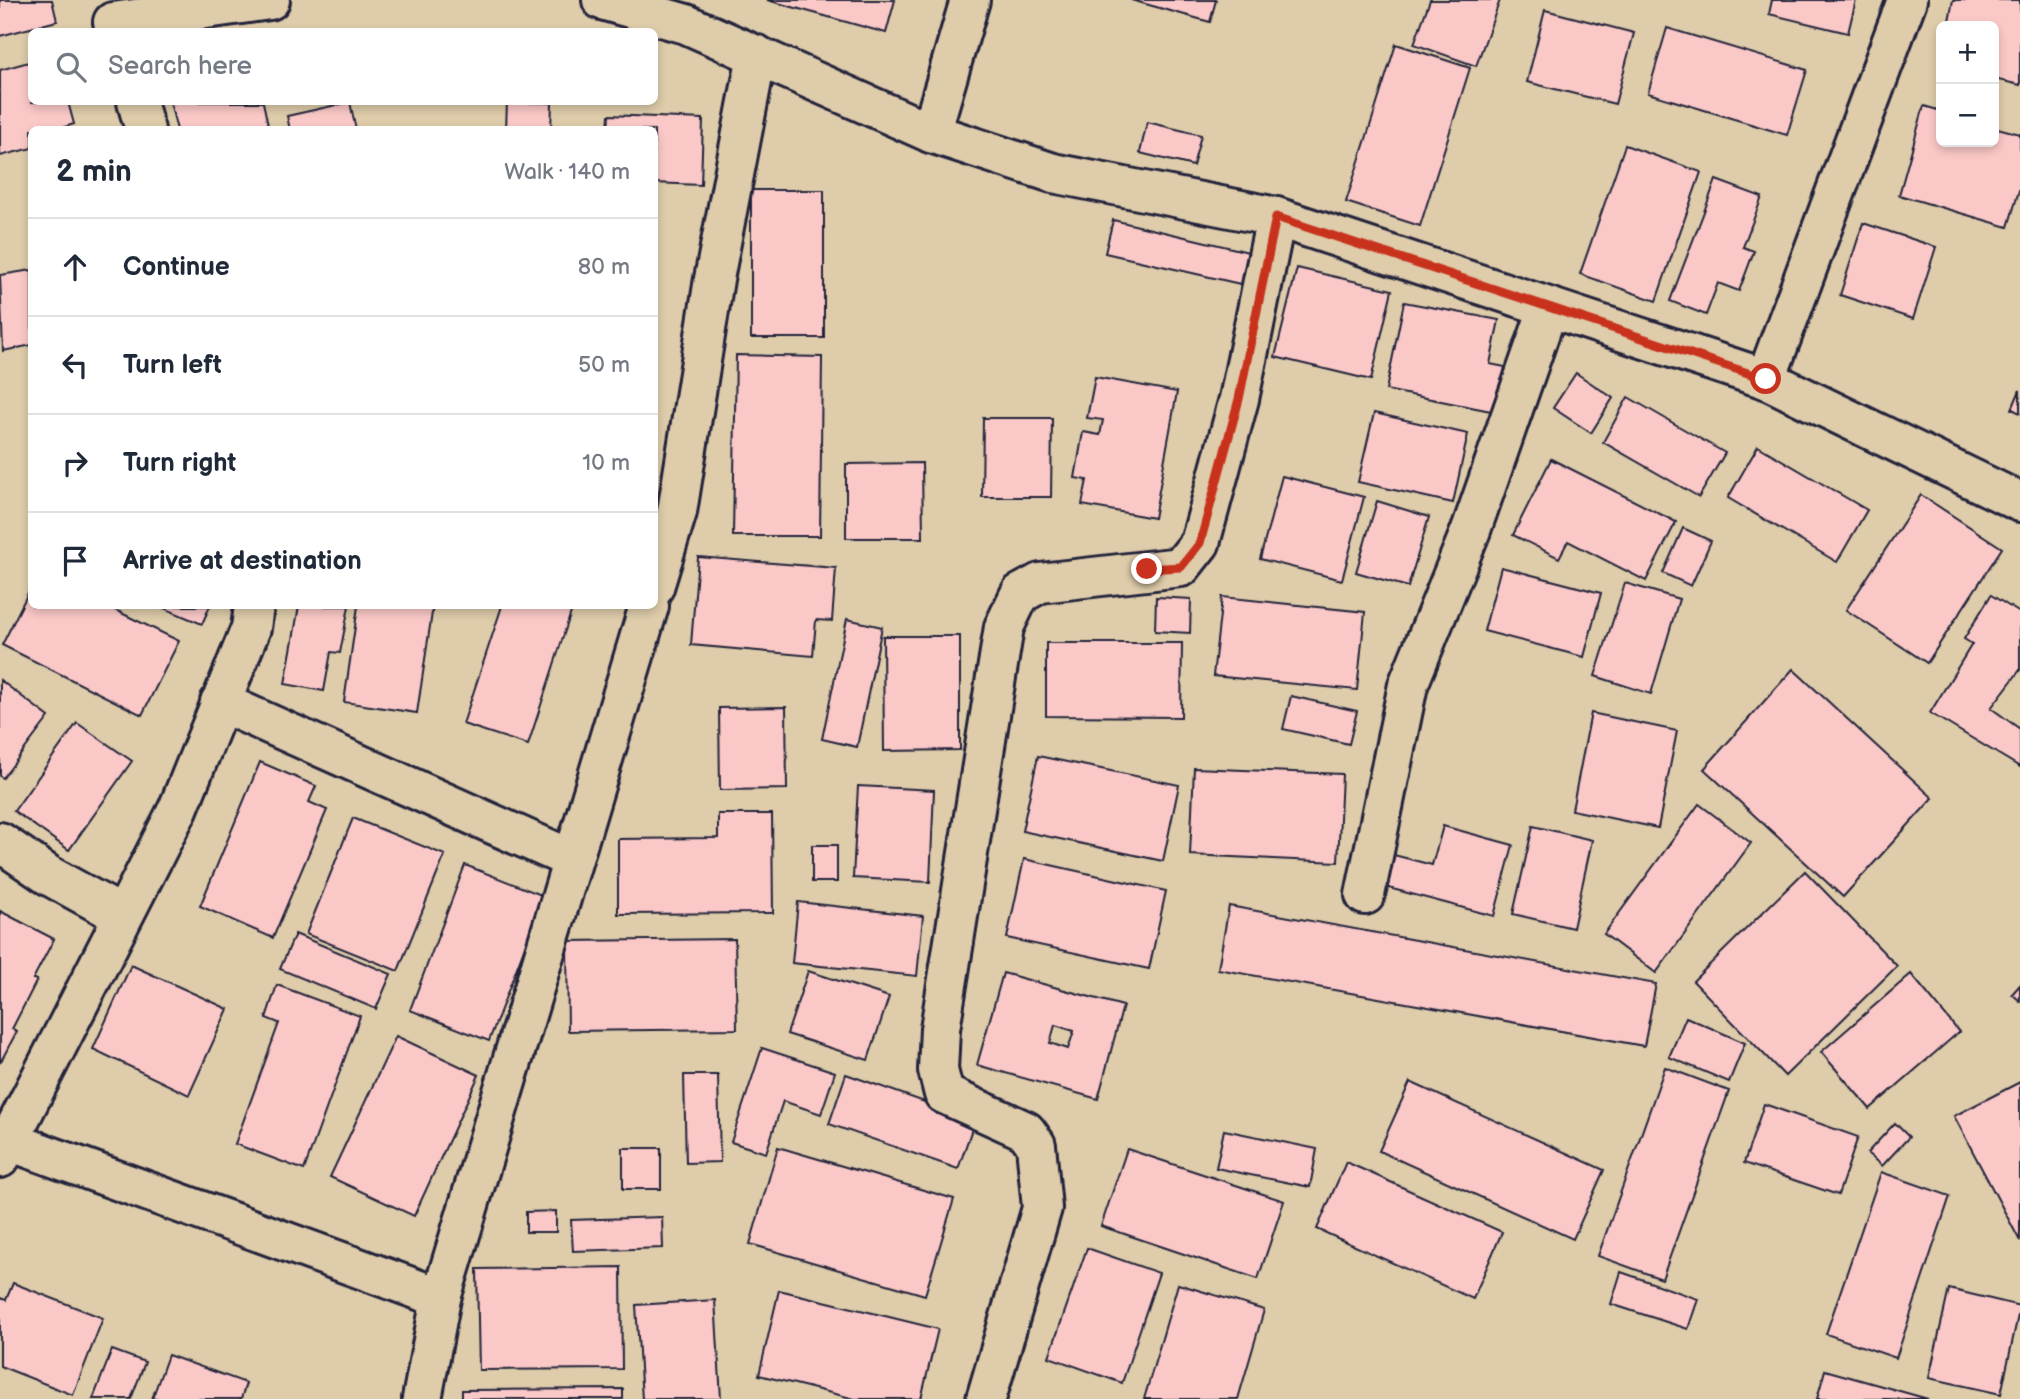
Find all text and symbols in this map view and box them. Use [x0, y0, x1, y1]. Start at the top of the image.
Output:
map controls [1936, 21, 1999, 147]
button: + [1936, 21, 1999, 84]
search box [28, 28, 658, 105]
icon: search [52, 48, 90, 86]
text: Search here [108, 51, 252, 82]
button: − [1936, 84, 1999, 147]
text: 2 min [56, 154, 132, 190]
text: Walk · 140 m [504, 158, 630, 186]
icon: ahead [56, 248, 94, 286]
text: Continue [123, 252, 230, 283]
text: 80 m [578, 253, 630, 281]
icon: left [56, 346, 94, 384]
text: Turn left [123, 350, 222, 381]
text: 50 m [578, 351, 630, 379]
route start [1750, 363, 1781, 394]
icon: right [56, 444, 94, 482]
text: Turn right [123, 448, 236, 479]
text: 10 m [582, 449, 630, 477]
icon: arrive [56, 542, 94, 580]
text: Arrive at destination [123, 546, 362, 577]
route end [1131, 553, 1162, 584]

